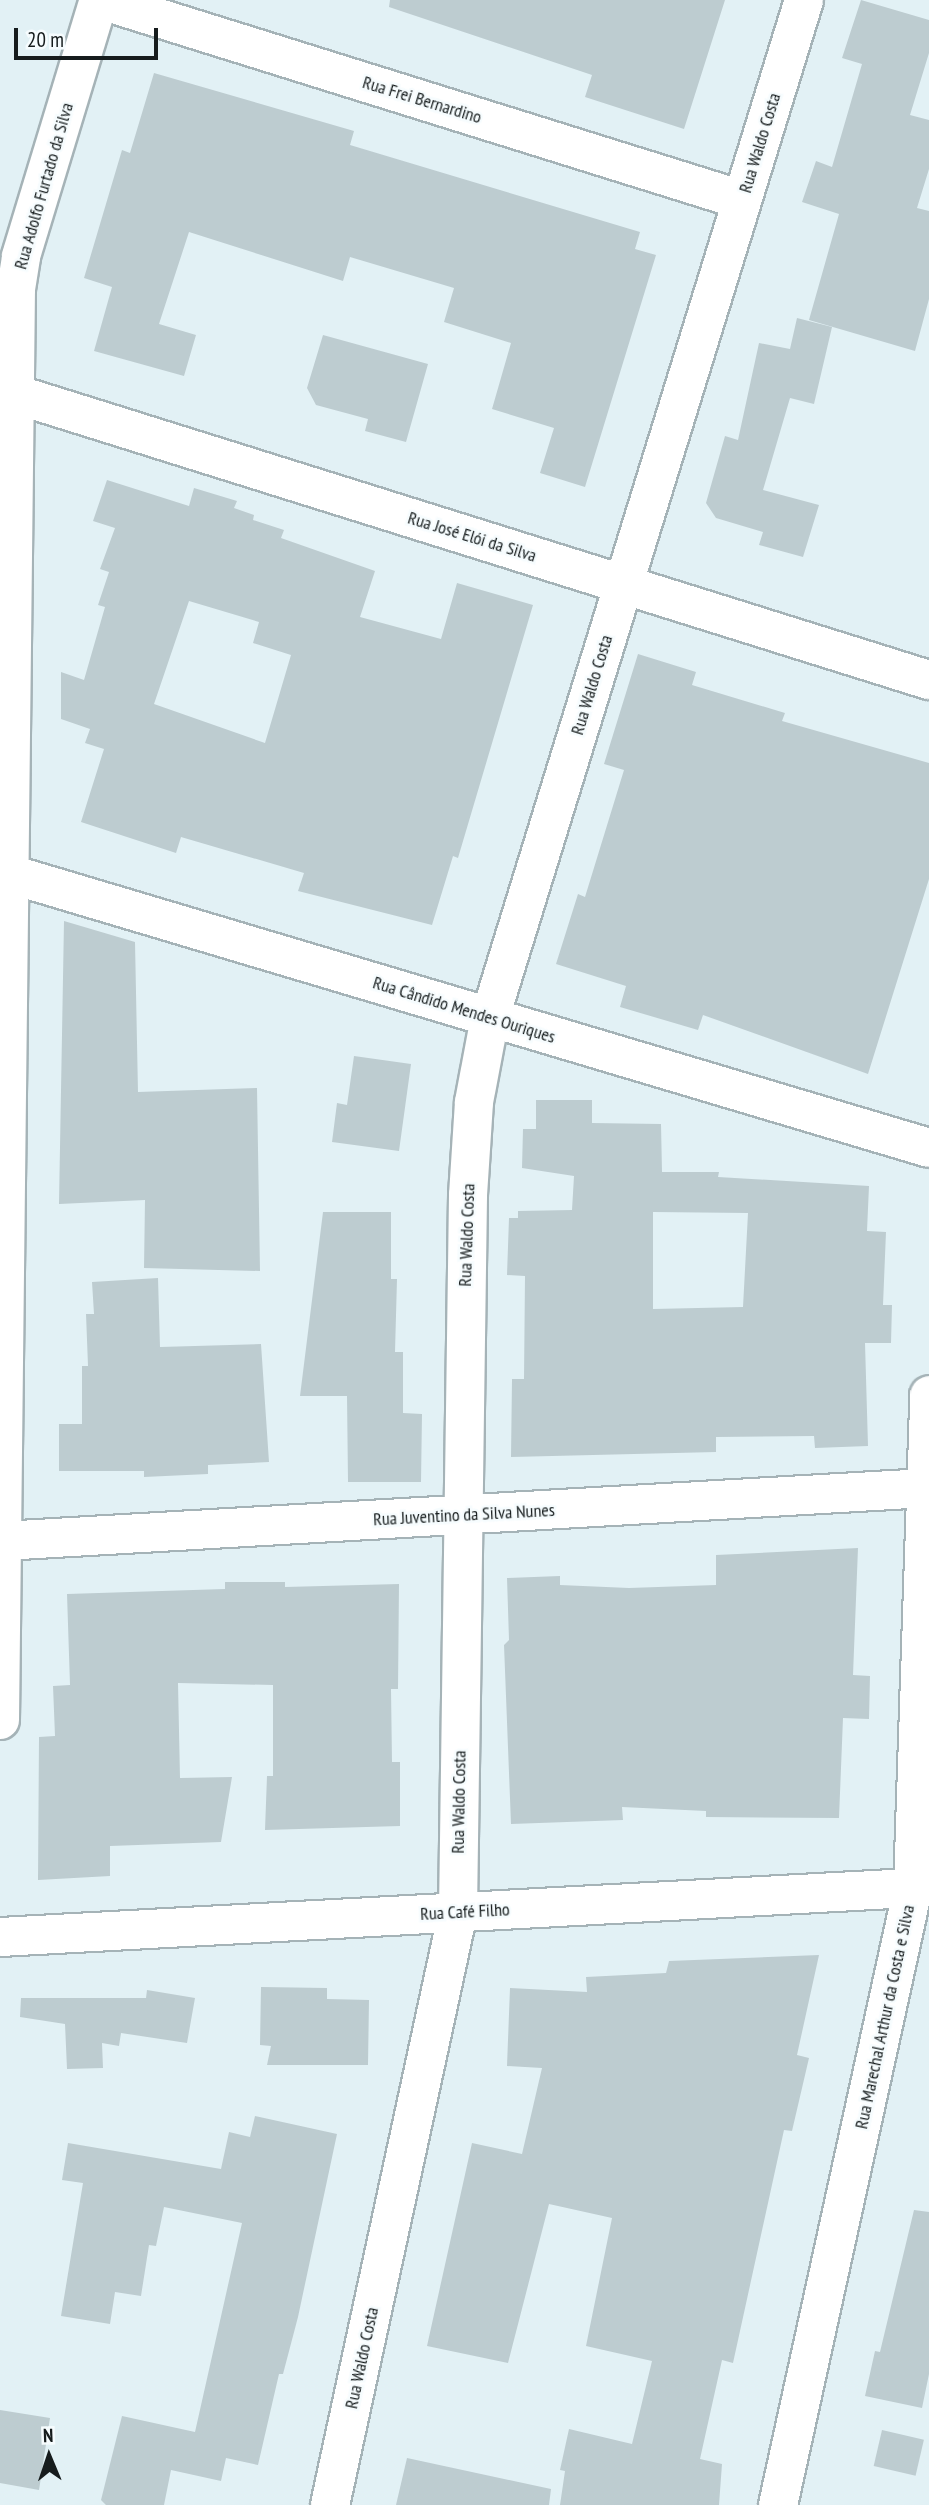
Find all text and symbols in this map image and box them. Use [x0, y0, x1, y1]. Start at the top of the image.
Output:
scale bar [18, 14, 161, 58]
text: 20 m [27, 26, 64, 53]
street label: Rua Frei Bernardino [360, 72, 484, 128]
street label: Rua Waldo Costa [735, 90, 785, 196]
street label: Rua Adolfo Furtado da Silva [10, 100, 78, 272]
street label: Rua José Elói da Silva [405, 507, 539, 567]
street label: Rua Waldo Costa [567, 632, 617, 738]
street label: Rua Cândido Mendes Ouriques [370, 972, 558, 1048]
street label: Rua Waldo Costa [454, 1183, 480, 1287]
street label: Rua Juventino da Silva Nunes [373, 1499, 555, 1531]
street label: Rua Waldo Costa [447, 1750, 471, 1854]
street label: Rua Café Filho [420, 1899, 510, 1925]
street label: Rua Marechal Arthur da Costa e Silva [851, 1903, 919, 2131]
street label: Rua Waldo Costa [341, 2305, 383, 2411]
north arrow [14, 2421, 84, 2491]
text: N [43, 2423, 54, 2447]

